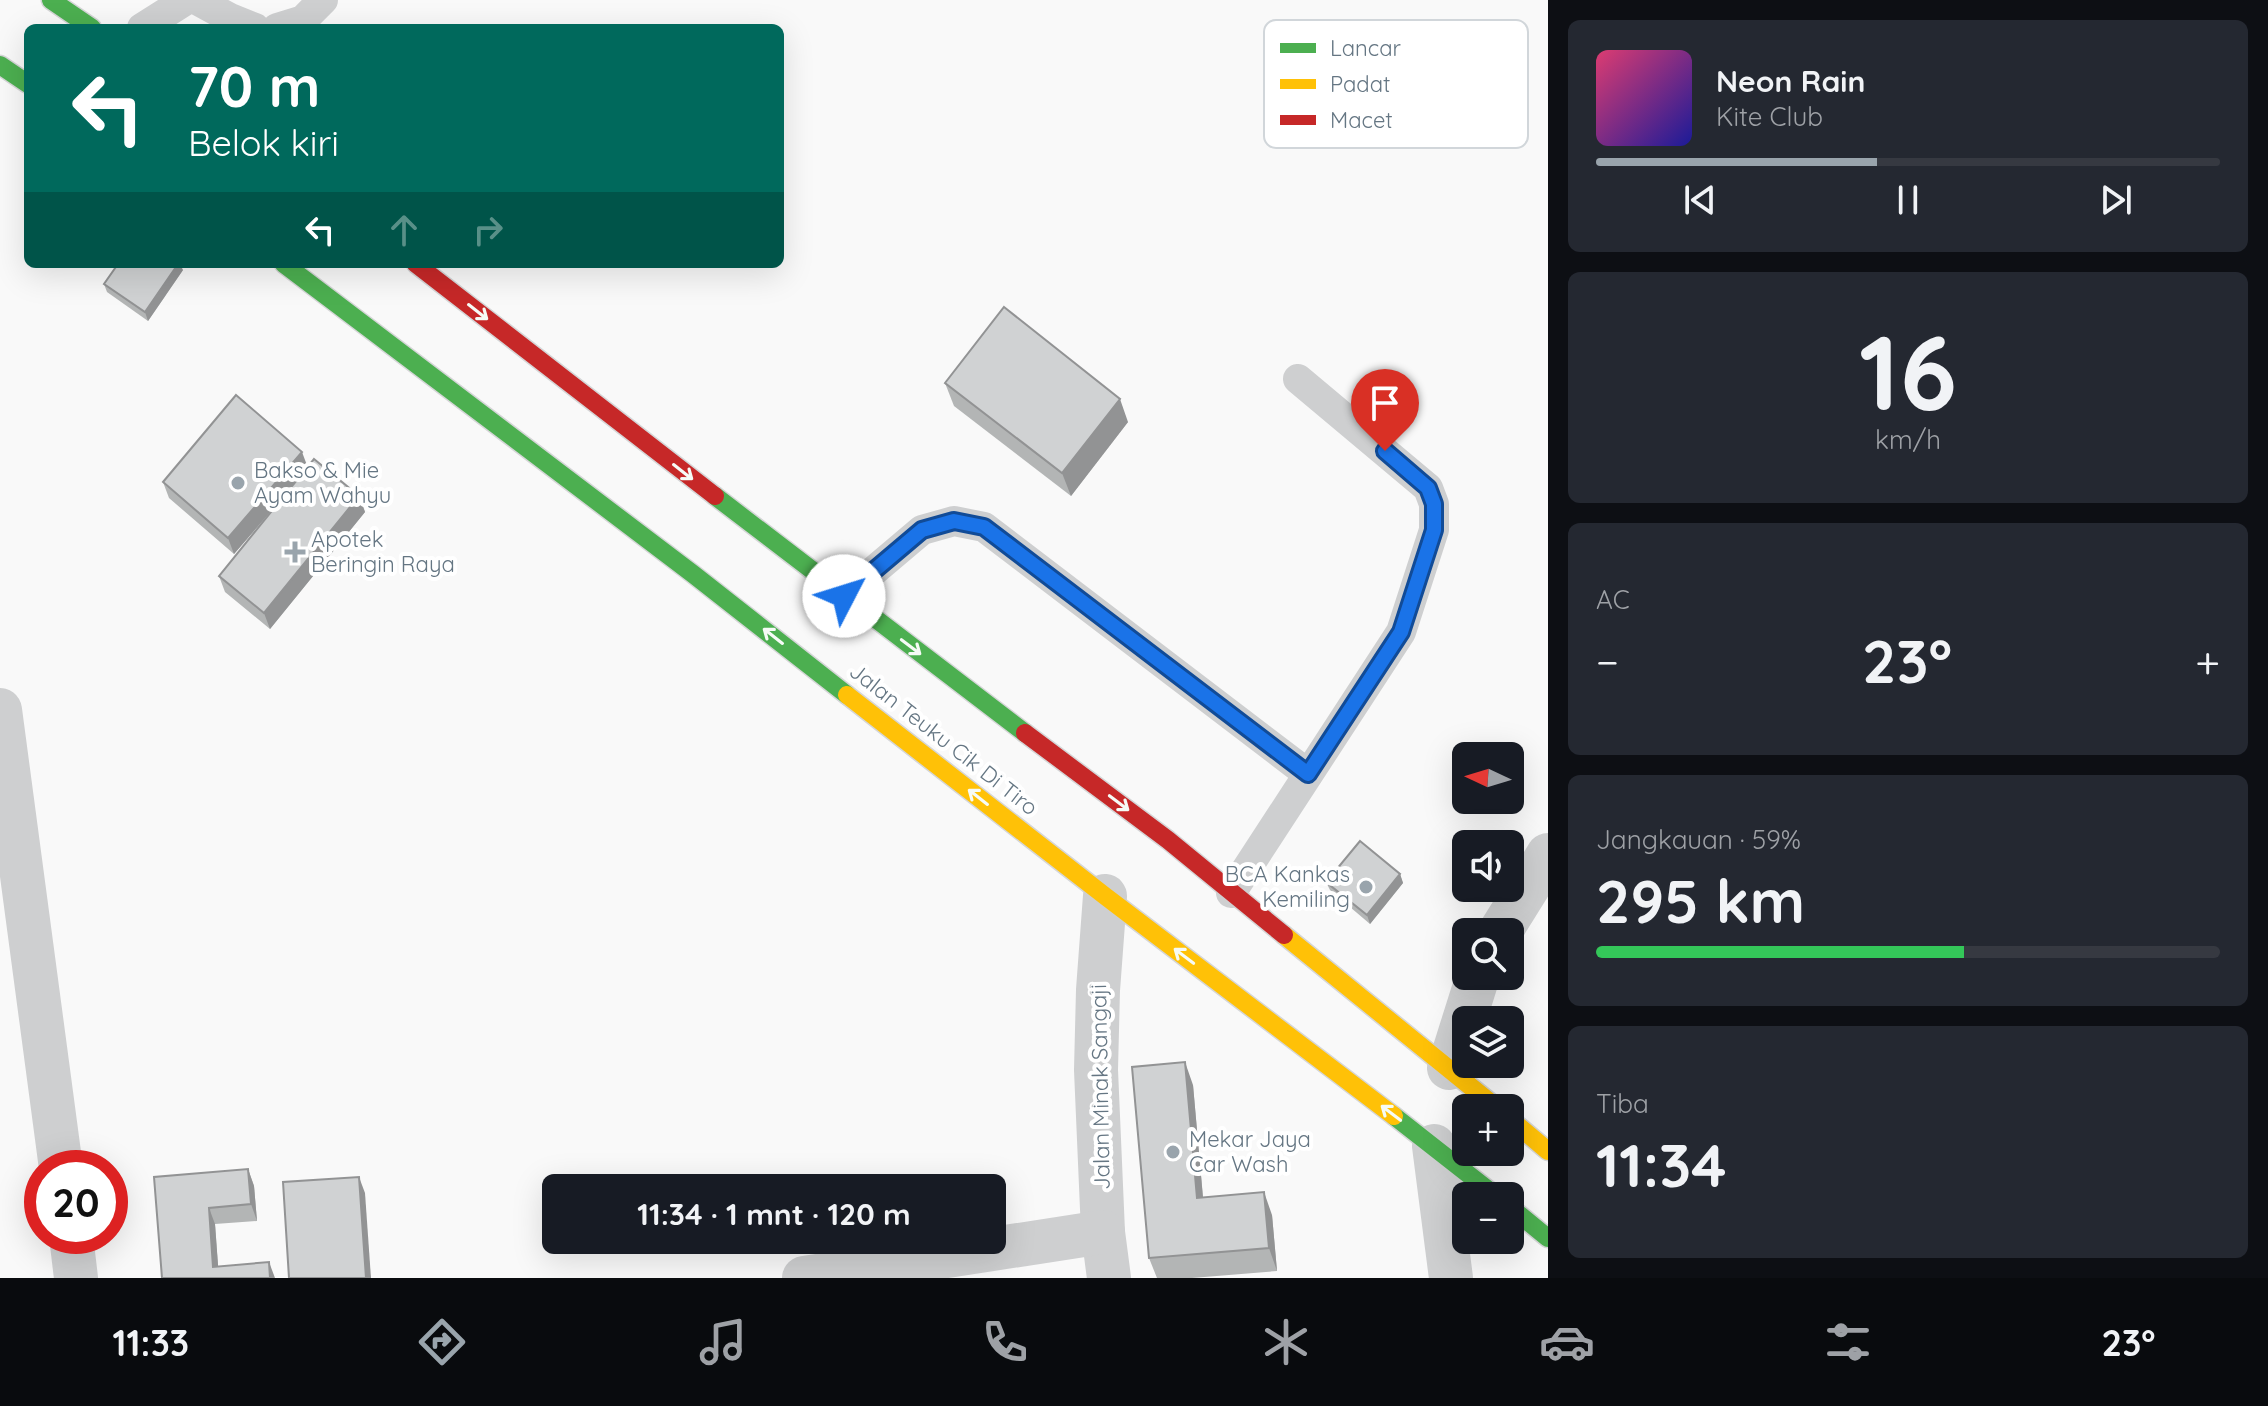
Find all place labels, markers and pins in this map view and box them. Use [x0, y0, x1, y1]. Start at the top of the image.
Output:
pin [1351, 369, 1419, 451]
place label: Bakso & Mie Ayam Wahyu [254, 456, 391, 509]
marker: Bakso & Mie Ayam Wahyu [229, 474, 247, 492]
place label: Apotek Beringin Raya [311, 525, 455, 578]
marker: Apotek Beringin Raya [286, 543, 304, 561]
place label: BCA Kankas Kemiling [1225, 860, 1350, 913]
marker: BCA Kankas Kemiling [1357, 878, 1375, 896]
place label: Mekar Jaya Car Wash [1189, 1125, 1311, 1178]
marker: Mekar Jaya Car Wash [1164, 1143, 1182, 1161]

